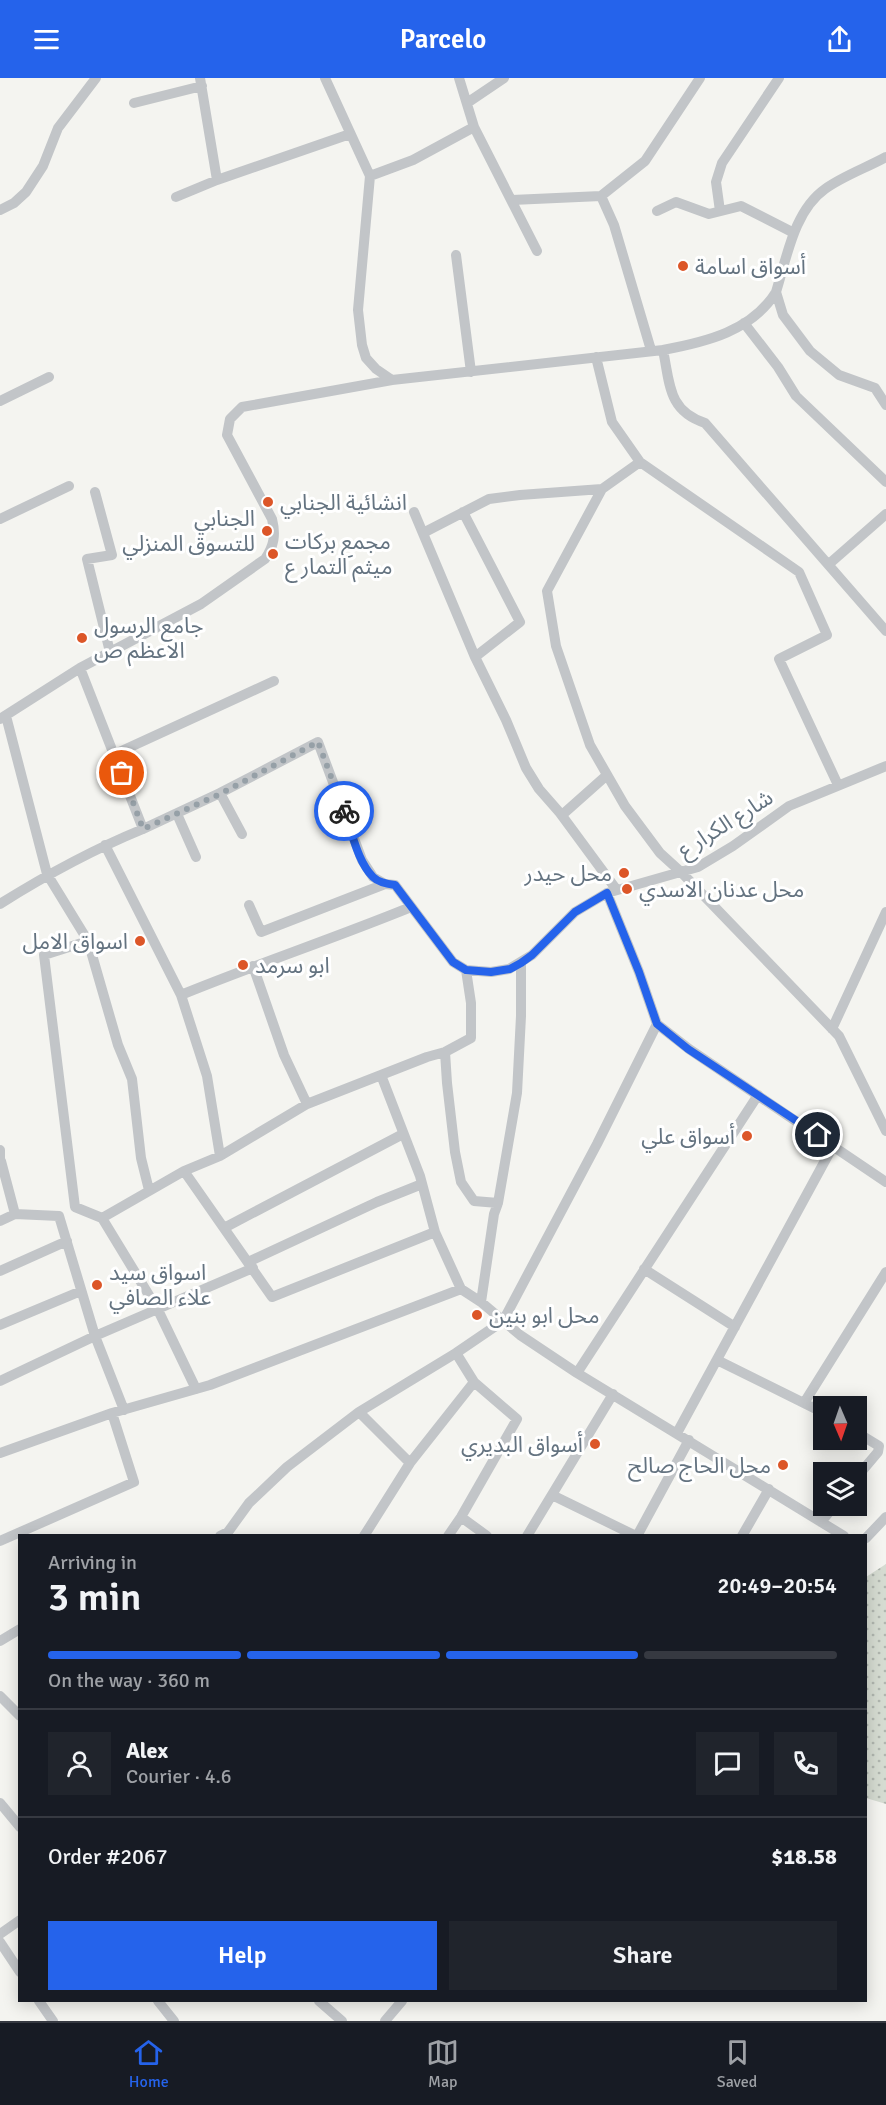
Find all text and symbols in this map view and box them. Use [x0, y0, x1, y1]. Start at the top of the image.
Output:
icon: menu [30, 23, 63, 56]
text: Parcelo [400, 23, 486, 56]
icon: share [823, 23, 856, 56]
place label: أسواق اسامة [695, 253, 806, 280]
marker: أسواق اسامة [676, 259, 690, 273]
place label: انشائية الجنابي [280, 489, 407, 519]
marker: انشائية الجنابي [261, 495, 275, 509]
place label: الجنابي للتسوق المنزلي [122, 505, 255, 560]
marker: الجنابي للتسوق المنزلي [260, 524, 274, 538]
place label: مجمع بركات ميثم التمار ع [285, 528, 393, 583]
marker: مجمع بركات ميثم التمار ع [266, 547, 280, 561]
place label: جامع الرسول الاعظم ص [94, 612, 203, 667]
marker: جامع الرسول الاعظم ص [75, 631, 89, 645]
pin [96, 747, 147, 798]
icon: bag [105, 756, 138, 789]
courier [314, 781, 374, 841]
street label: شارع الكرار ع [673, 784, 780, 866]
icon: bike [328, 795, 361, 828]
place label: محل حيدر [524, 860, 612, 887]
marker: محل حيدر [617, 866, 631, 880]
place label: محل عدنان الاسدي [639, 876, 804, 906]
marker: محل عدنان الاسدي [620, 882, 634, 896]
place label: اسواق الامل [22, 928, 128, 955]
marker: اسواق الامل [133, 934, 147, 948]
place label: ابو سرمد [255, 952, 330, 979]
marker: ابو سرمد [236, 958, 250, 972]
pin [792, 1109, 843, 1160]
icon: home [801, 1118, 834, 1151]
place label: أسواق علي [641, 1123, 735, 1153]
marker: أسواق علي [740, 1129, 754, 1143]
place label: اسواق سيد علاء الصافي [109, 1259, 211, 1314]
marker: اسواق سيد علاء الصافي [90, 1278, 104, 1292]
place label: محل ابو بنين [489, 1302, 600, 1329]
marker: محل ابو بنين [470, 1308, 484, 1322]
north arrow [813, 1396, 867, 1450]
map controls [813, 1396, 867, 1516]
place label: أسواق البديري [461, 1431, 583, 1461]
marker: أسواق البديري [588, 1437, 602, 1451]
place label: محل الحاج صالح [628, 1452, 771, 1482]
marker: محل الحاج صالح [776, 1458, 790, 1472]
button: layers [813, 1462, 867, 1516]
text: Arriving in [48, 1550, 137, 1575]
text: 20:49–20:54 [718, 1572, 837, 1599]
text: 3 min [48, 1573, 141, 1621]
text: On the way · 360 m [48, 1668, 210, 1693]
button: person [48, 1732, 111, 1795]
button: chat [696, 1732, 759, 1795]
button: phone [774, 1732, 837, 1795]
text: Alex [126, 1737, 168, 1764]
text: Courier · 4.6 [126, 1764, 232, 1789]
text: Order #2067 [48, 1843, 168, 1870]
text: $18.58 [771, 1843, 837, 1870]
button: Help [48, 1921, 437, 1990]
button: Share [449, 1921, 837, 1990]
tab: Home [129, 2036, 169, 2092]
tab: Map [426, 2036, 459, 2092]
tab: Saved [717, 2036, 757, 2092]

